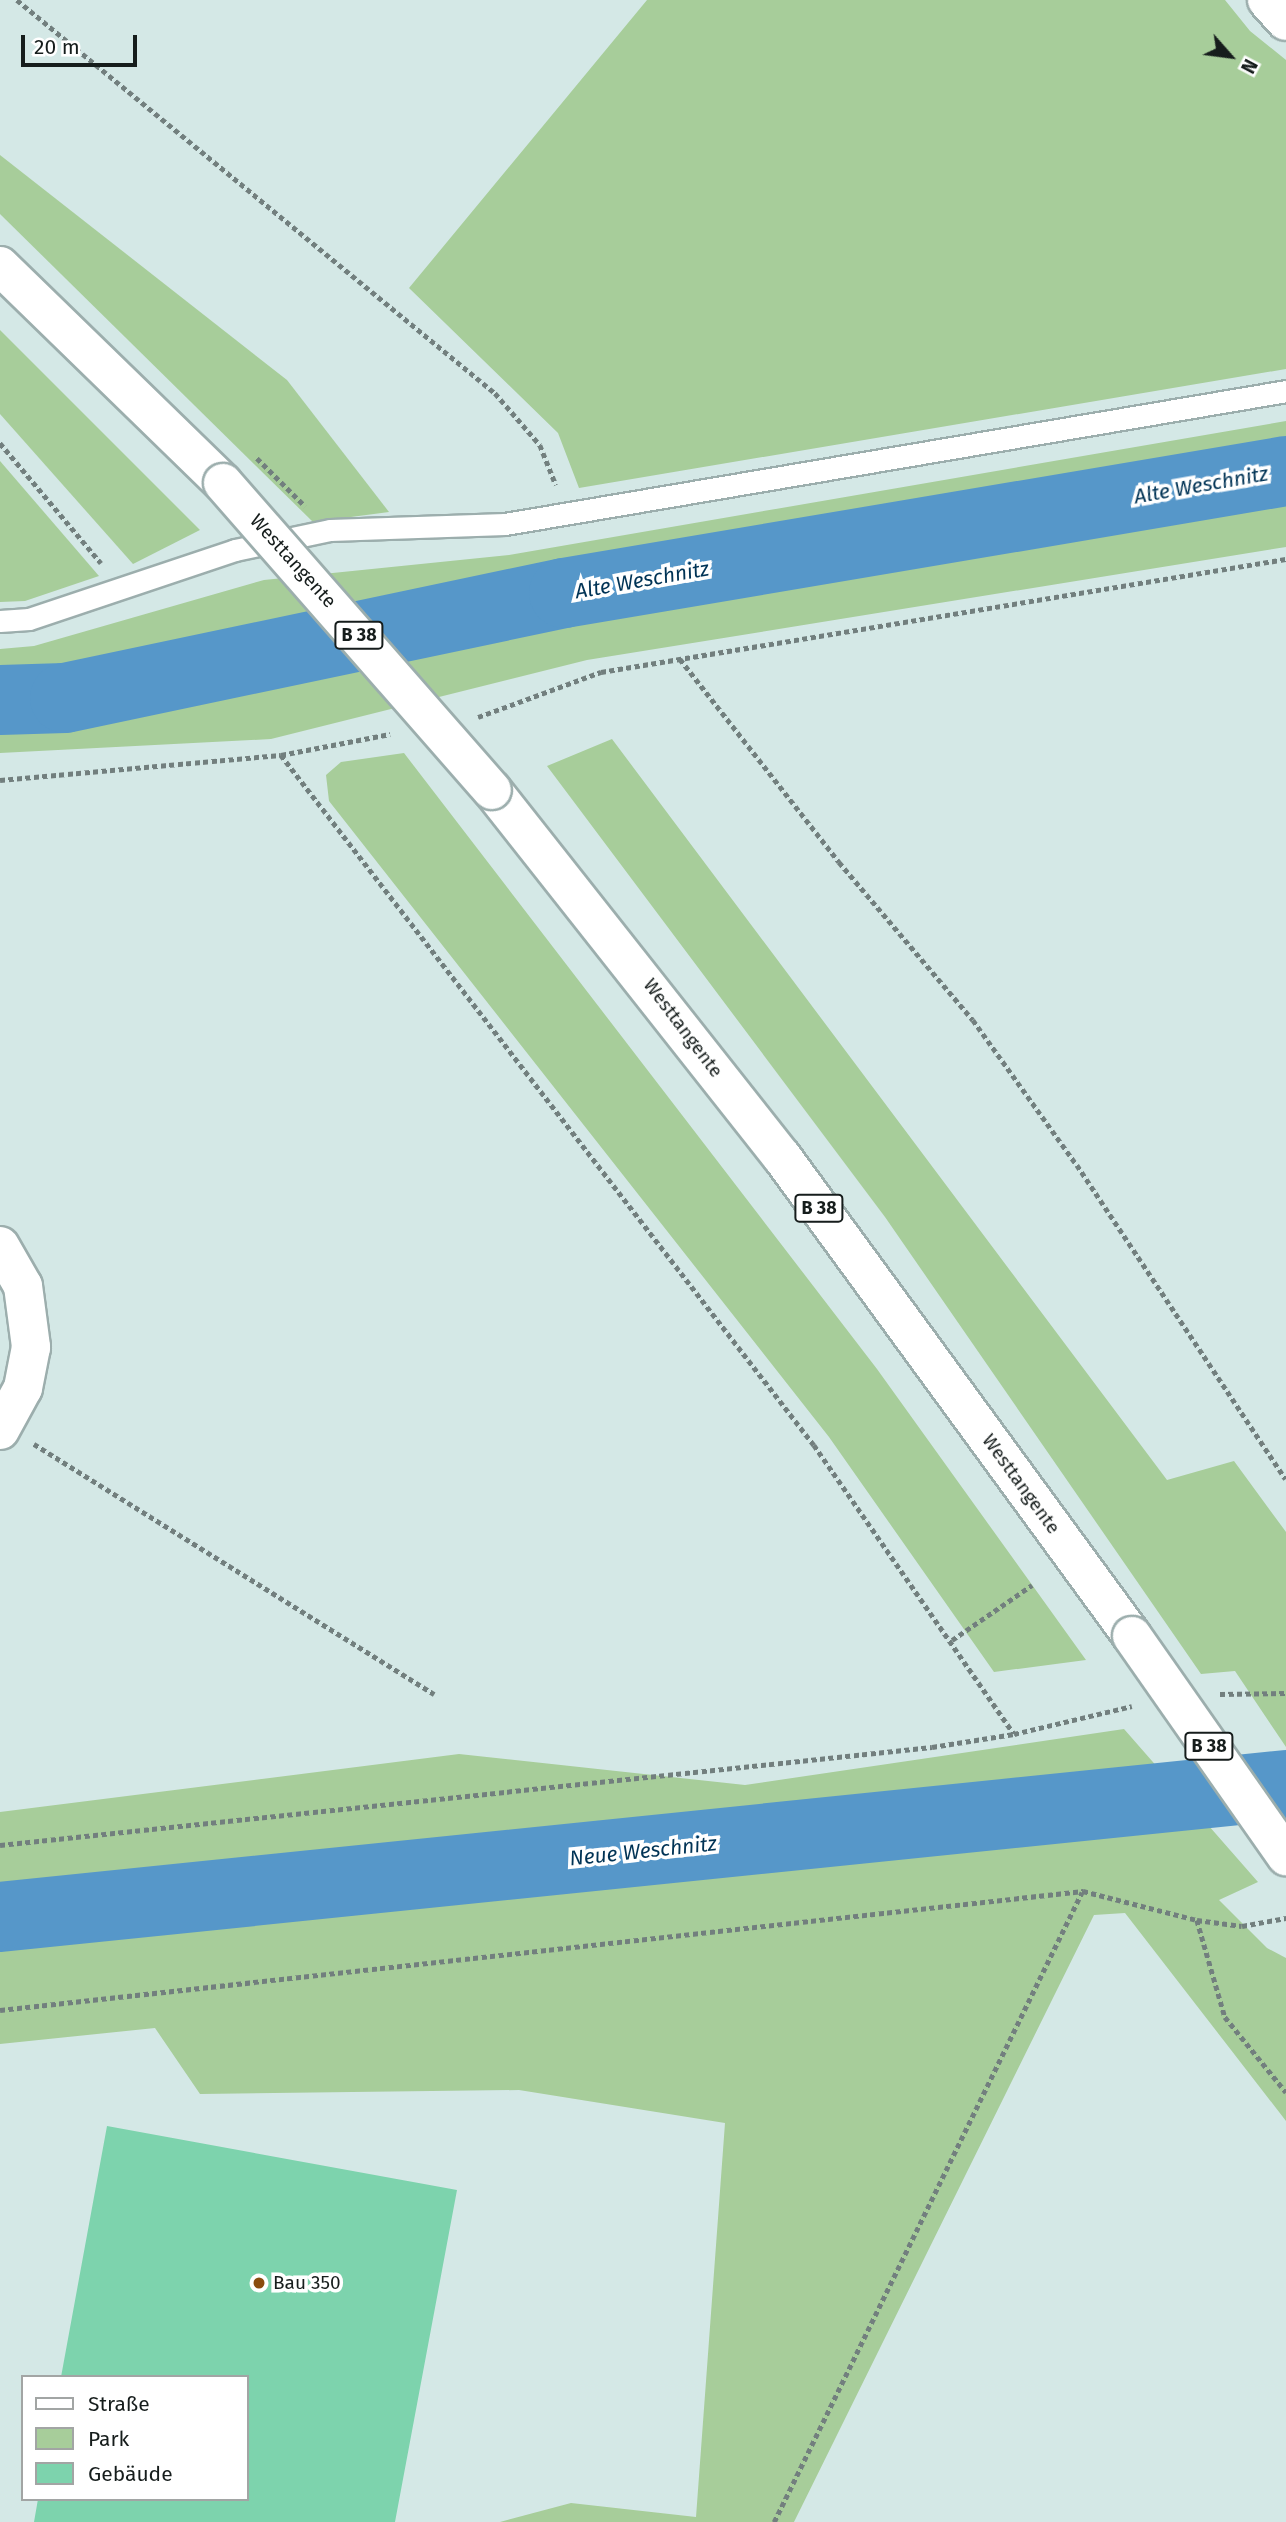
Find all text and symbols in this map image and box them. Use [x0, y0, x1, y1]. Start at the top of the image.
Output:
scale bar [24, 21, 140, 65]
north arrow [1195, 21, 1265, 91]
text: 20 m [34, 34, 80, 60]
text: N [1236, 55, 1262, 77]
water label: Alte Weschnitz [1132, 461, 1270, 509]
street label: Westtangente [245, 510, 341, 612]
water label: Alte Weschnitz [573, 556, 711, 604]
road number: B 38 [333, 620, 385, 650]
street label: Westtangente [638, 974, 728, 1082]
road number: B 38 [793, 1194, 845, 1223]
street label: Westtangente [977, 1430, 1065, 1538]
road number: B 38 [1183, 1731, 1235, 1760]
water label: Neue Weschnitz [568, 1831, 718, 1871]
place label: Bau 350 [273, 2272, 341, 2294]
marker: Bau 350 [251, 2275, 267, 2291]
legend [21, 2375, 248, 2501]
text: Straße [88, 2391, 150, 2417]
text: Park [88, 2426, 129, 2452]
text: Gebäude [88, 2461, 173, 2487]

